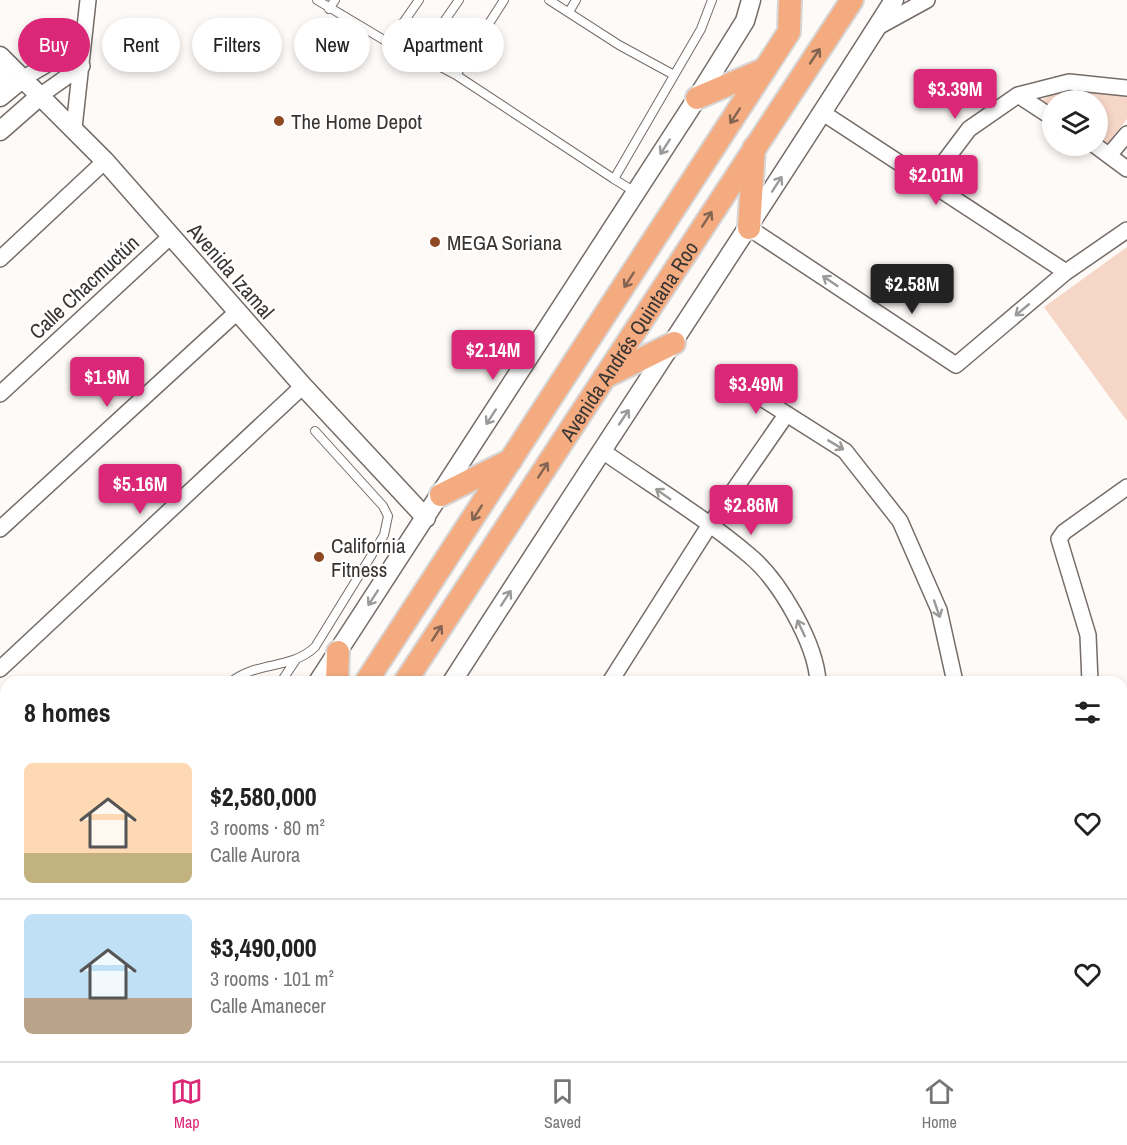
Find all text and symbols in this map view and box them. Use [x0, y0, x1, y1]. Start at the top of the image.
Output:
chip: Buy [18, 18, 90, 72]
chip: Rent [102, 18, 180, 72]
chip: Filters [192, 18, 282, 72]
chip: New [294, 18, 370, 72]
chip: Apartment [382, 18, 504, 72]
one-way arrow [809, 49, 821, 65]
pin: $3.39M [906, 69, 1004, 120]
text: $3.39M [928, 75, 982, 102]
map controls [1042, 90, 1108, 156]
button: layers [1042, 90, 1108, 156]
place label: The Home Depot [291, 107, 422, 136]
one-way arrow [729, 107, 741, 124]
marker: The Home Depot [272, 114, 286, 128]
one-way arrow [659, 138, 671, 155]
pin: $2.01M [887, 155, 985, 206]
text: $2.01M [909, 161, 963, 188]
one-way arrow [772, 176, 784, 193]
one-way arrow [701, 211, 713, 227]
street label: Avenida Izamal [181, 216, 281, 325]
street label: Calle Chacmuctún [23, 228, 145, 346]
place label: MEGA Soriana [447, 228, 562, 257]
marker: MEGA Soriana [428, 235, 442, 249]
street label: Avenida Andrés Quintana Roo [552, 235, 705, 447]
pin: $2.58M [863, 264, 961, 315]
text: $2.58M [885, 270, 939, 297]
one-way arrow [623, 271, 635, 288]
one-way arrow [822, 275, 839, 287]
one-way arrow [1014, 303, 1030, 316]
pin: $2.14M [444, 330, 542, 381]
text: $2.14M [466, 336, 520, 363]
pin: $1.9M [65, 357, 149, 408]
text: $1.9M [84, 363, 130, 390]
pin: $3.49M [707, 364, 805, 415]
text: $3.49M [729, 370, 783, 397]
one-way arrow [485, 408, 498, 425]
one-way arrow [618, 409, 630, 425]
one-way arrow [827, 440, 844, 452]
one-way arrow [538, 462, 550, 479]
pin: $5.16M [91, 464, 189, 515]
text: $5.16M [113, 470, 167, 497]
pin: $2.86M [702, 485, 800, 536]
one-way arrow [656, 488, 672, 500]
text: $2.86M [724, 491, 778, 518]
one-way arrow [470, 505, 483, 522]
place label: California Fitness [331, 531, 406, 584]
marker: California Fitness [312, 550, 326, 564]
one-way arrow [367, 589, 380, 606]
one-way arrow [501, 590, 513, 607]
one-way arrow [933, 599, 944, 617]
one-way arrow [794, 619, 806, 637]
one-way arrow [431, 626, 443, 642]
text: 8 homes [24, 695, 111, 730]
icon: filters [1071, 696, 1104, 729]
text: $2,580,000 [210, 779, 317, 814]
icon: home [72, 787, 144, 859]
icon: heart [1071, 807, 1104, 840]
text: 3 rooms · 80 m² [210, 814, 325, 841]
text: Calle Aurora [210, 841, 300, 868]
text: $3,490,000 [210, 930, 317, 965]
icon: home [72, 938, 144, 1010]
icon: heart [1071, 958, 1104, 991]
text: 3 rooms · 101 m² [210, 965, 334, 992]
text: Calle Amanecer [210, 992, 326, 1019]
tab: Map [170, 1075, 203, 1133]
tab: Saved [544, 1075, 581, 1133]
tab: Home [922, 1075, 957, 1133]

